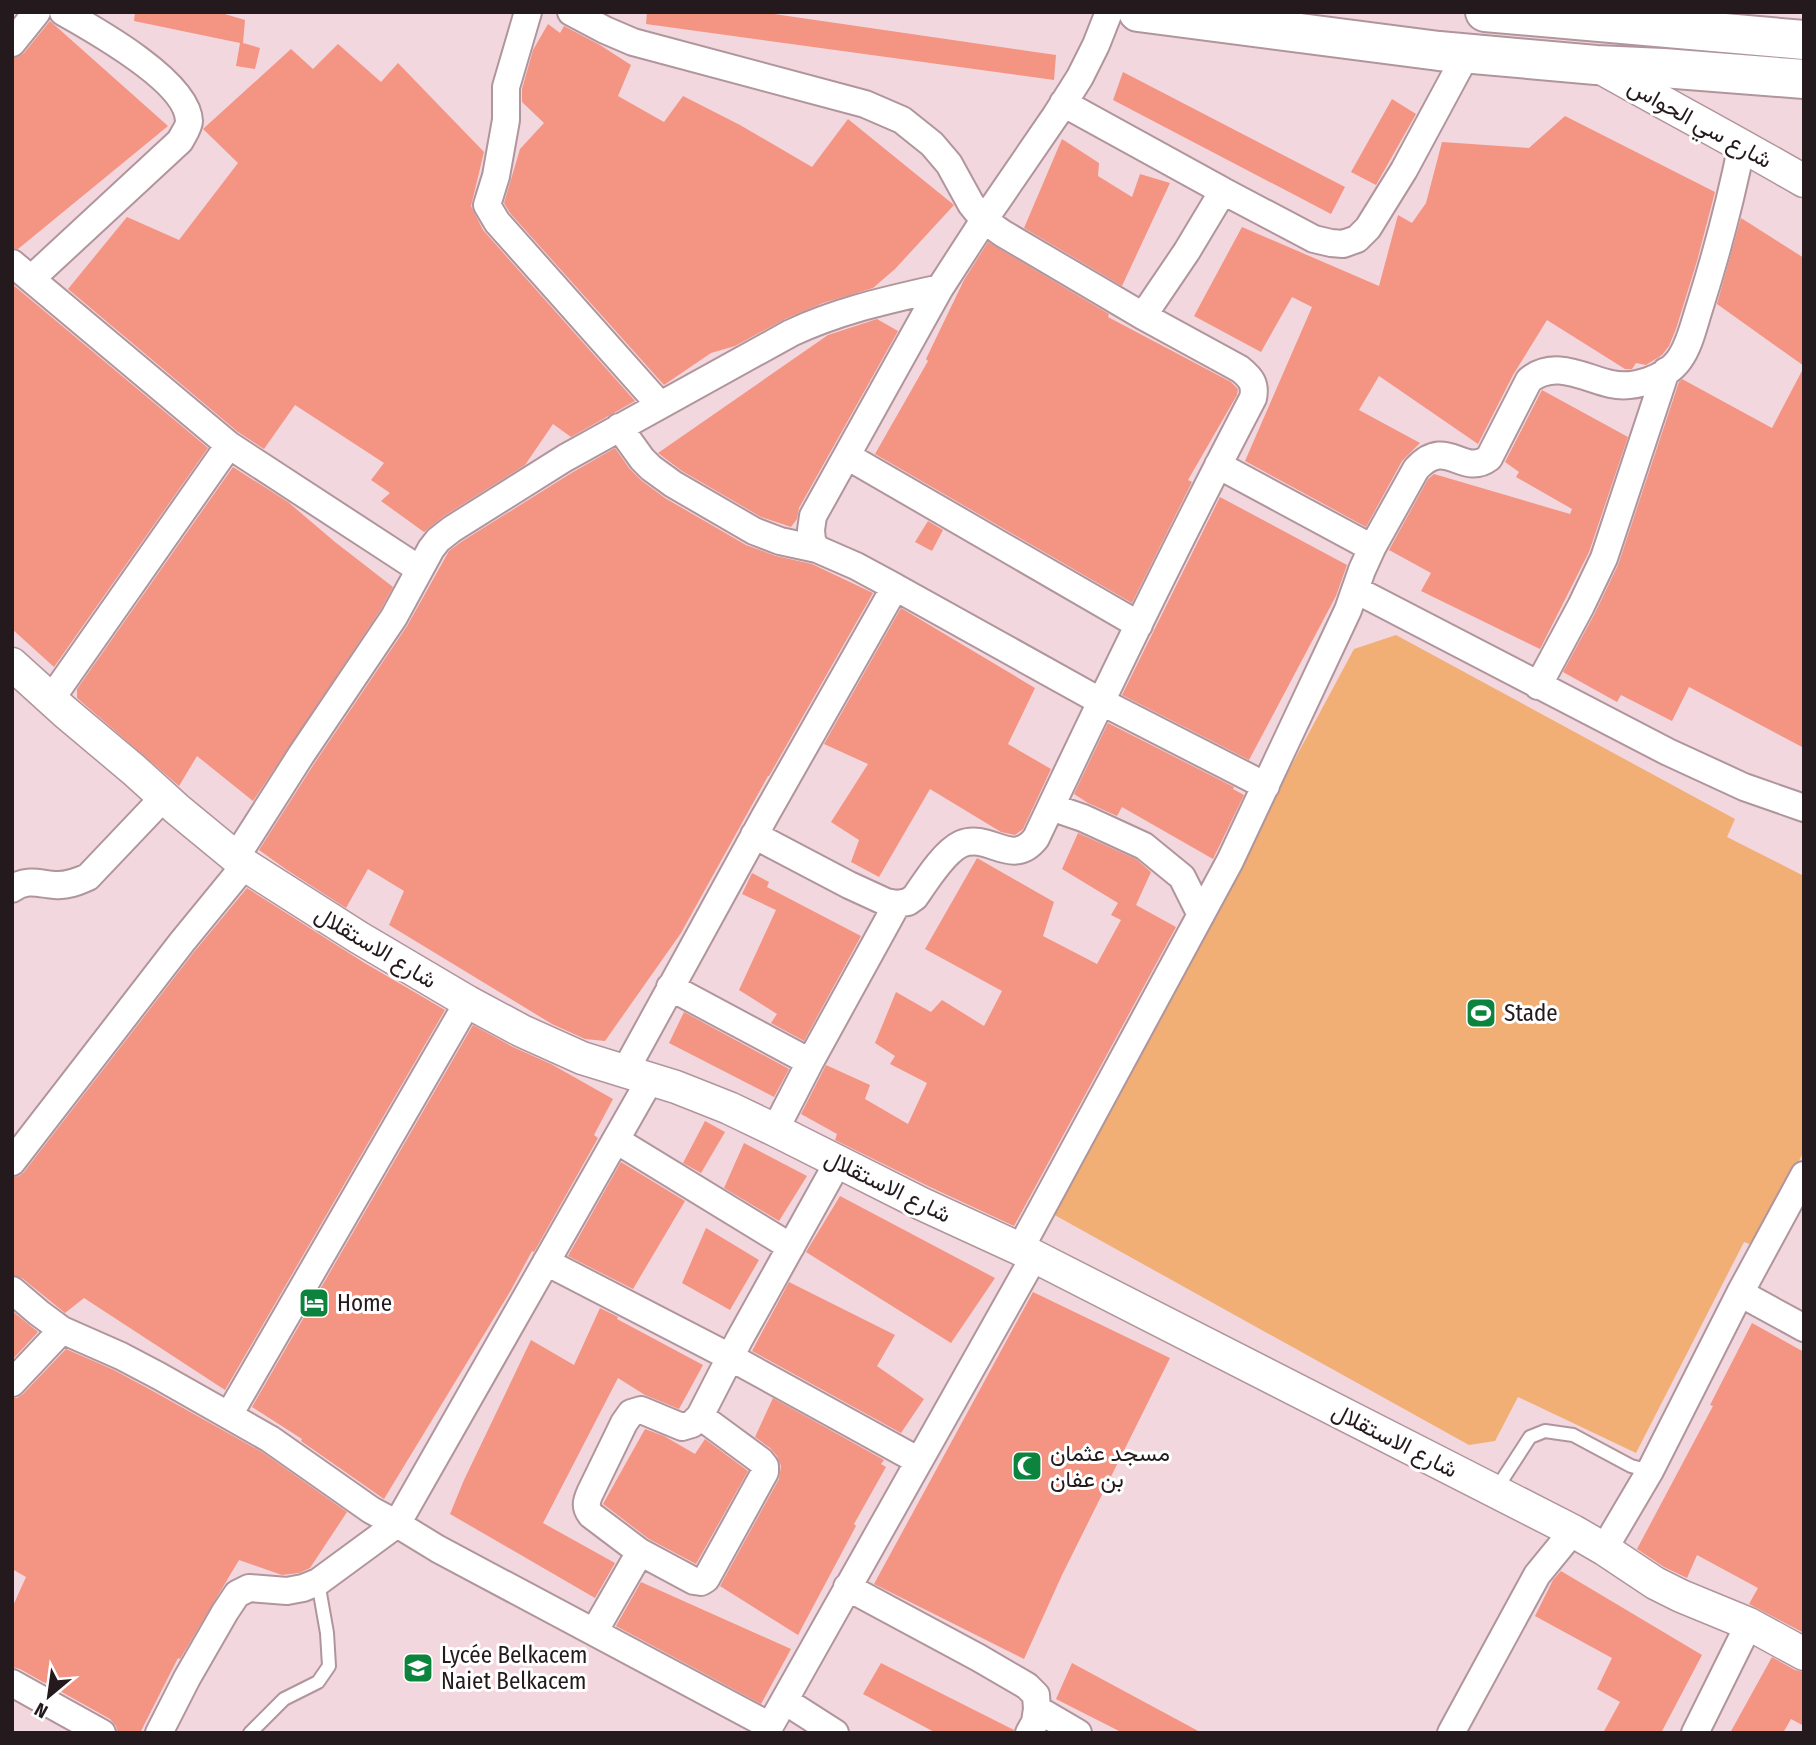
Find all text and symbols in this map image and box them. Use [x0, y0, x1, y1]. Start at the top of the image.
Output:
street label: شارع سي الحواس [1621, 72, 1777, 179]
street label: شارع الاستقلال [309, 900, 442, 996]
sports icon: Stade [1464, 996, 1498, 1030]
place label: Stade [1504, 999, 1558, 1027]
street label: شارع الاستقلال [819, 1143, 956, 1230]
hotel icon: Home [297, 1286, 331, 1320]
place label: Home [337, 1289, 392, 1317]
street label: شارع الاستقلال [1327, 1396, 1462, 1485]
place label: مسجد عثمان بن عفان [1050, 1439, 1170, 1493]
mosque icon: مسجد عثمان بن عفان [1010, 1449, 1044, 1483]
place label: Lycée Belkacem Naiet Belkacem [441, 1641, 588, 1695]
school or university icon: Lycée Belkacem Naiet Belkacem [401, 1651, 435, 1685]
north arrow [14, 1661, 84, 1731]
text: N [30, 1698, 52, 1723]

